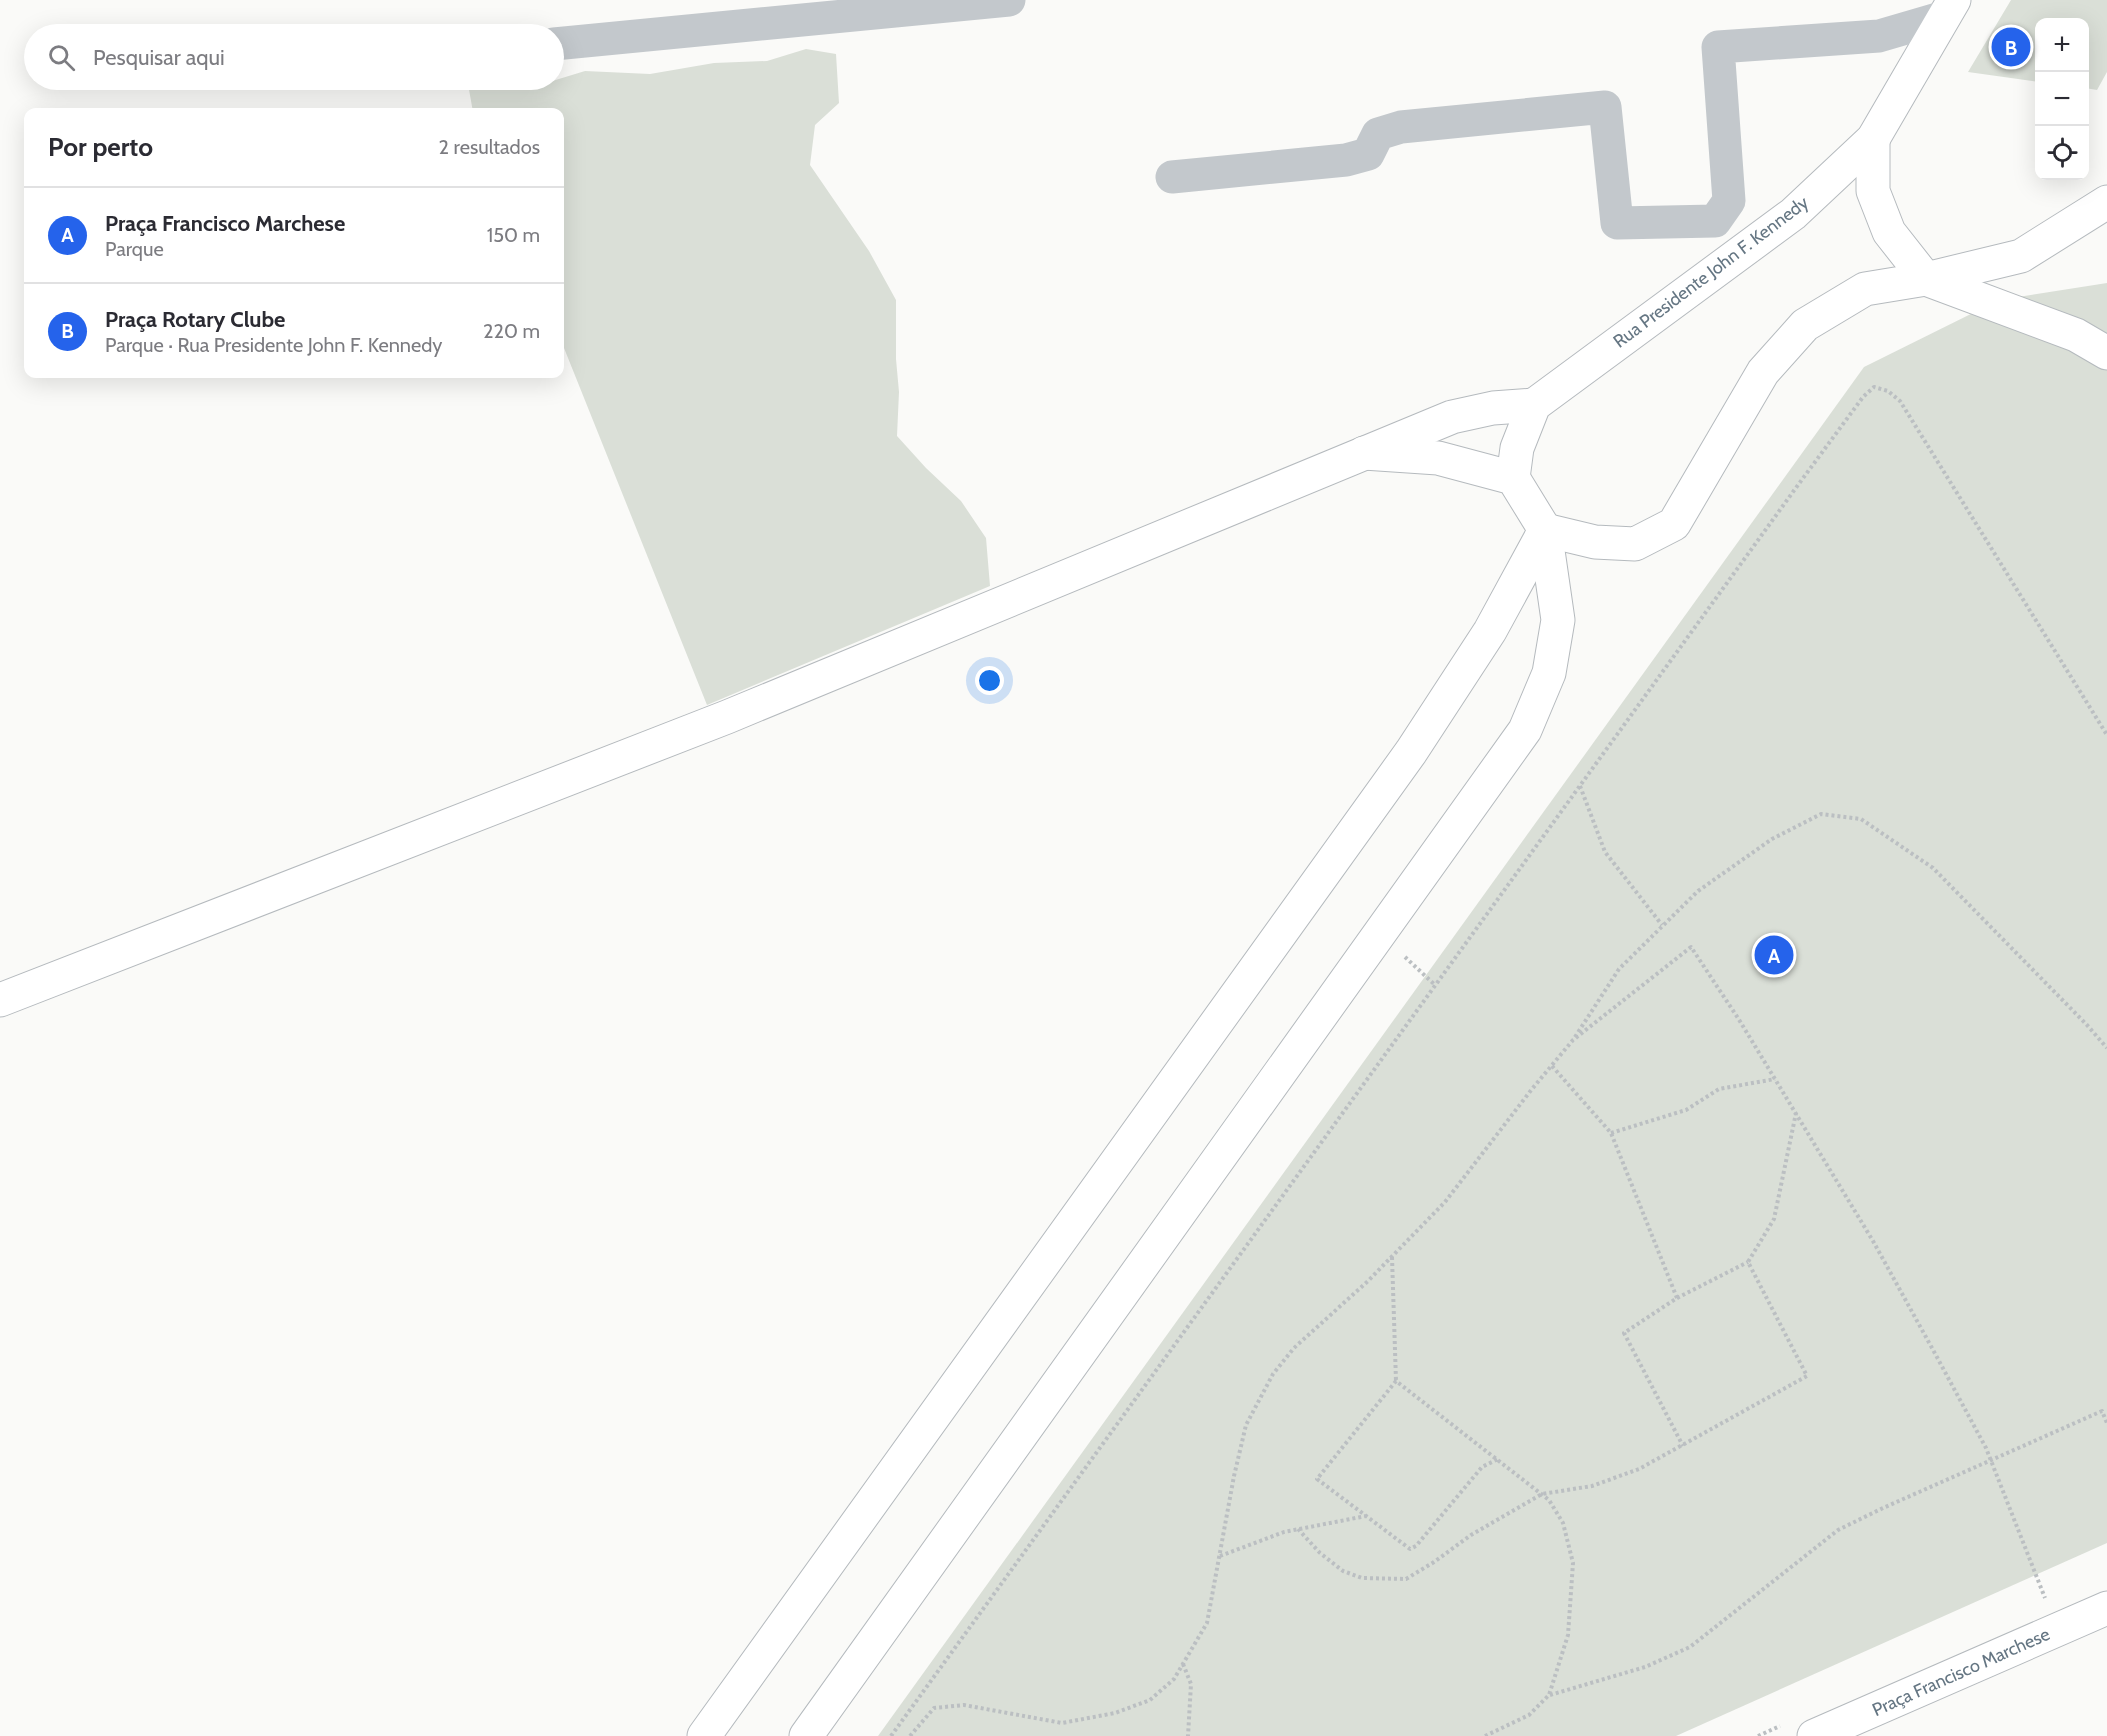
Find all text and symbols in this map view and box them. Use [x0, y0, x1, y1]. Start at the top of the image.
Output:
map controls [2035, 18, 2089, 180]
button: + [2035, 18, 2089, 72]
search box [24, 24, 564, 90]
pin: B [1992, 24, 2030, 70]
icon: search [45, 41, 78, 74]
text: Pesquisar aqui [93, 44, 225, 71]
button: − [2035, 72, 2089, 126]
button: locate [2035, 126, 2089, 180]
text: Por perto [48, 131, 153, 163]
text: 2 resultados [439, 135, 540, 159]
street label: Rua Presidente John F. Kennedy [1609, 191, 1813, 353]
text: Praça Francisco Marchese [105, 210, 345, 237]
text: A [61, 223, 74, 247]
text: 150 m [487, 223, 540, 247]
text: Parque [105, 237, 164, 261]
text: Praça Rotary Clube [105, 306, 285, 333]
text: B [61, 319, 74, 343]
text: 220 m [483, 319, 540, 343]
text: Parque · Rua Presidente John F. Kennedy [105, 333, 442, 357]
your location [975, 666, 1004, 695]
pin: A [1754, 932, 1794, 978]
street label: Praça Francisco Marchese [1869, 1623, 2053, 1721]

